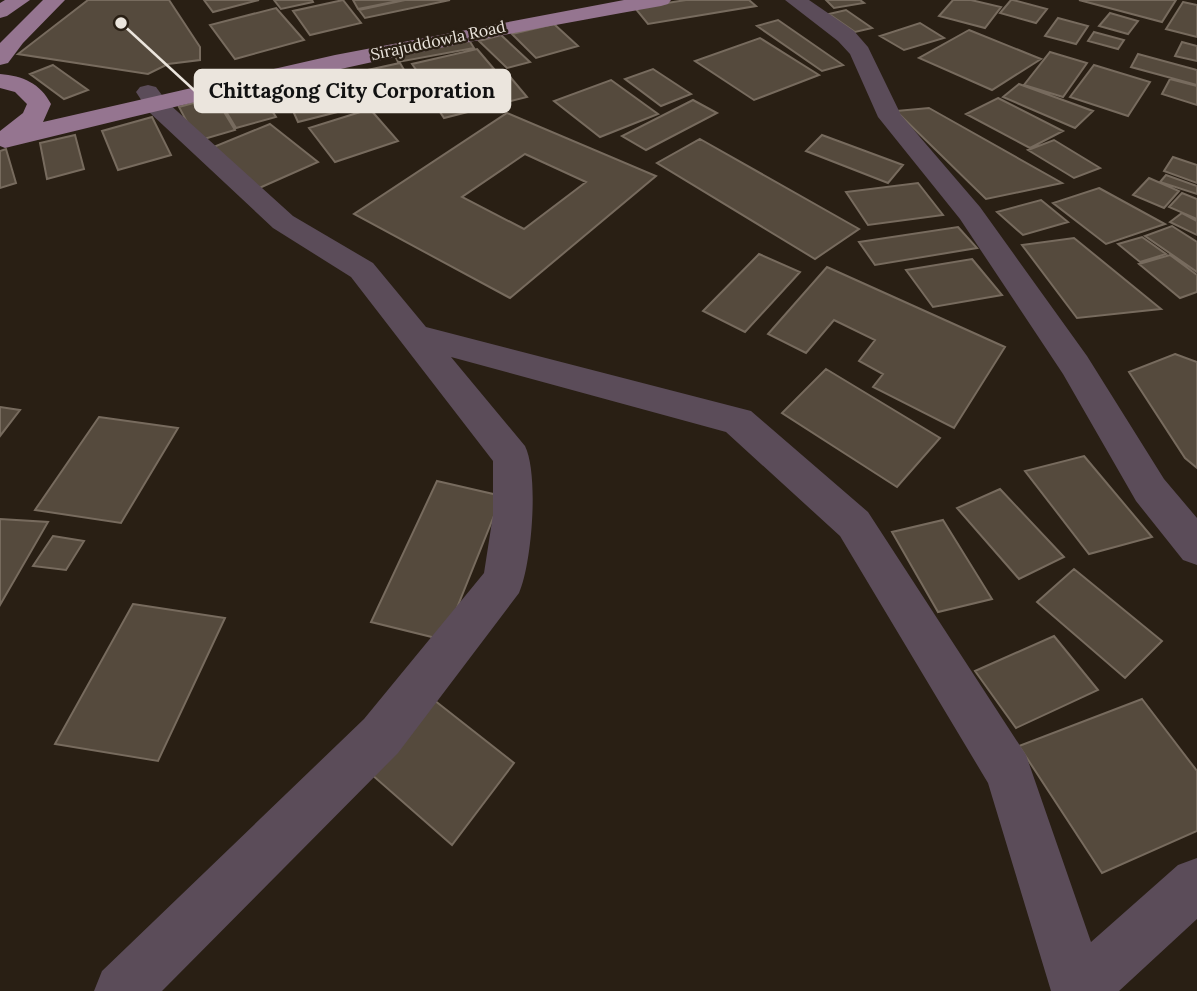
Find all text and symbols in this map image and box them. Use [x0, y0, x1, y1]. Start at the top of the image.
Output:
street label: Sirajuddowla Road [369, 16, 508, 64]
callout: Chittagong City Corporation [195, 70, 510, 112]
text: Chittagong City Corporation [209, 77, 495, 104]

